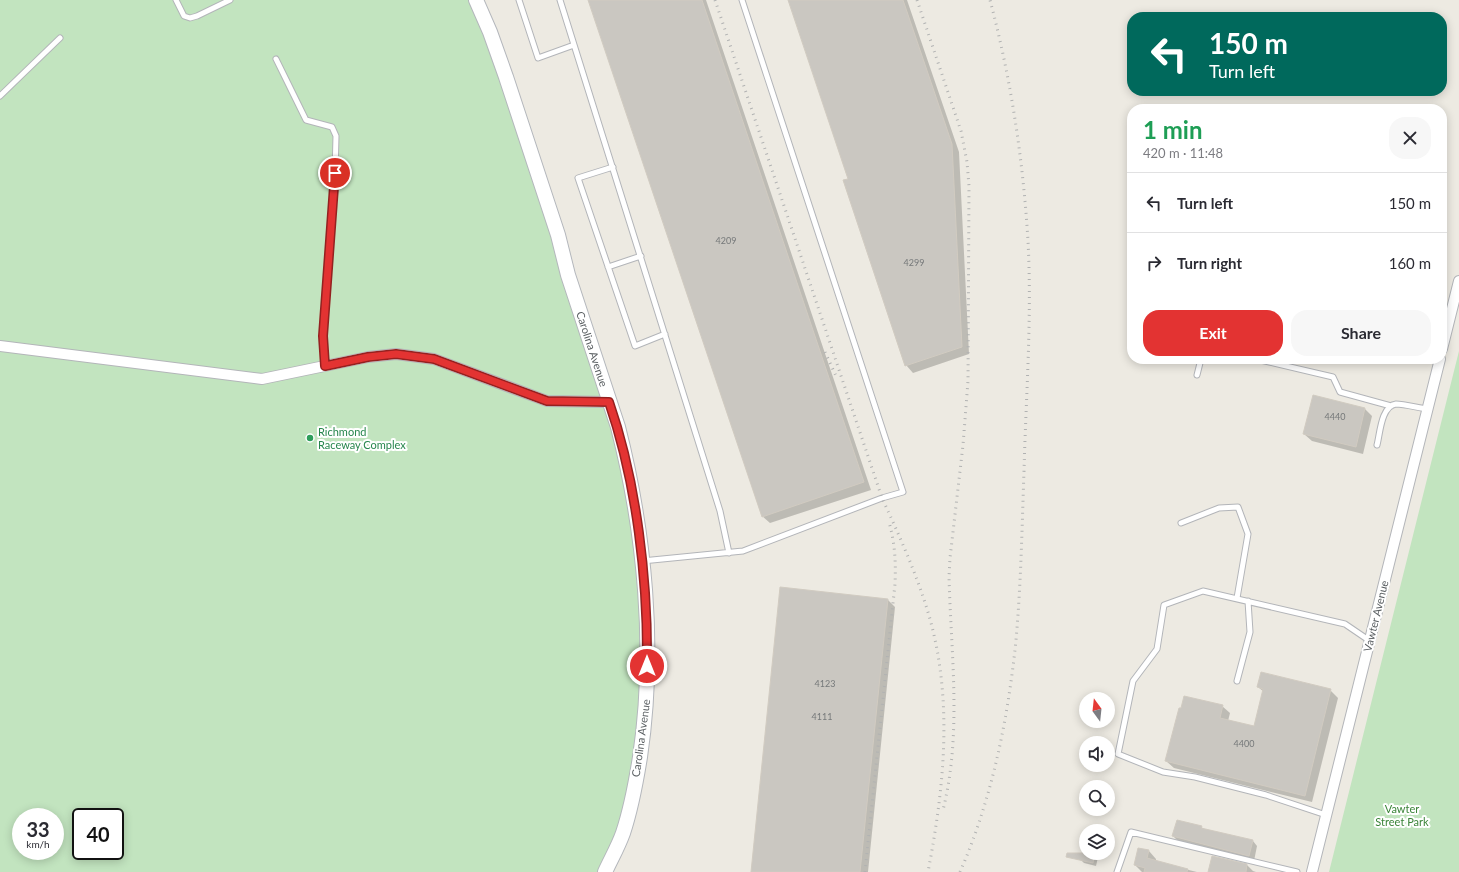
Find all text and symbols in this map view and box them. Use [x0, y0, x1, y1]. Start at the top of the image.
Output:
text: 150 m [1209, 26, 1288, 60]
icon: left [1143, 28, 1195, 80]
text: Turn left [1209, 60, 1275, 82]
text: 1 min [1143, 115, 1203, 144]
button: close [1389, 117, 1431, 159]
text: 420 m · 11:48 [1143, 145, 1223, 161]
pin [318, 156, 352, 190]
icon: arrive [324, 162, 346, 184]
icon: left [1143, 192, 1165, 214]
text: Turn left [1177, 194, 1233, 212]
text: 150 m [1389, 194, 1431, 212]
house number: 4209 [716, 235, 736, 246]
icon: right [1143, 252, 1165, 274]
text: Turn right [1177, 254, 1242, 272]
text: 160 m [1389, 254, 1431, 272]
house number: 4299 [904, 257, 924, 268]
street label: Carolina Avenue [574, 309, 611, 388]
button: Exit [1143, 310, 1283, 356]
button: Share [1291, 310, 1431, 356]
house number: 4440 [1325, 411, 1345, 422]
place label: Richmond Raceway Complex [318, 425, 406, 451]
marker: Richmond Raceway Complex [305, 433, 315, 443]
street label: Vawter Avenue [1360, 579, 1391, 653]
position arrow [626, 645, 668, 687]
house number: 4123 [815, 678, 835, 689]
north arrow [1079, 692, 1115, 728]
map controls [1079, 692, 1115, 860]
street label: Carolina Avenue [629, 698, 652, 778]
house number: 4111 [812, 711, 832, 722]
button: sound [1079, 736, 1115, 772]
house number: 4400 [1234, 738, 1254, 749]
button: search [1079, 780, 1115, 816]
park label: Vawter Street Park [1375, 802, 1429, 828]
speed limit sign: 40 [72, 808, 124, 860]
text: 33 [26, 817, 50, 841]
button: layers [1079, 824, 1115, 860]
text: km/h [26, 838, 50, 850]

